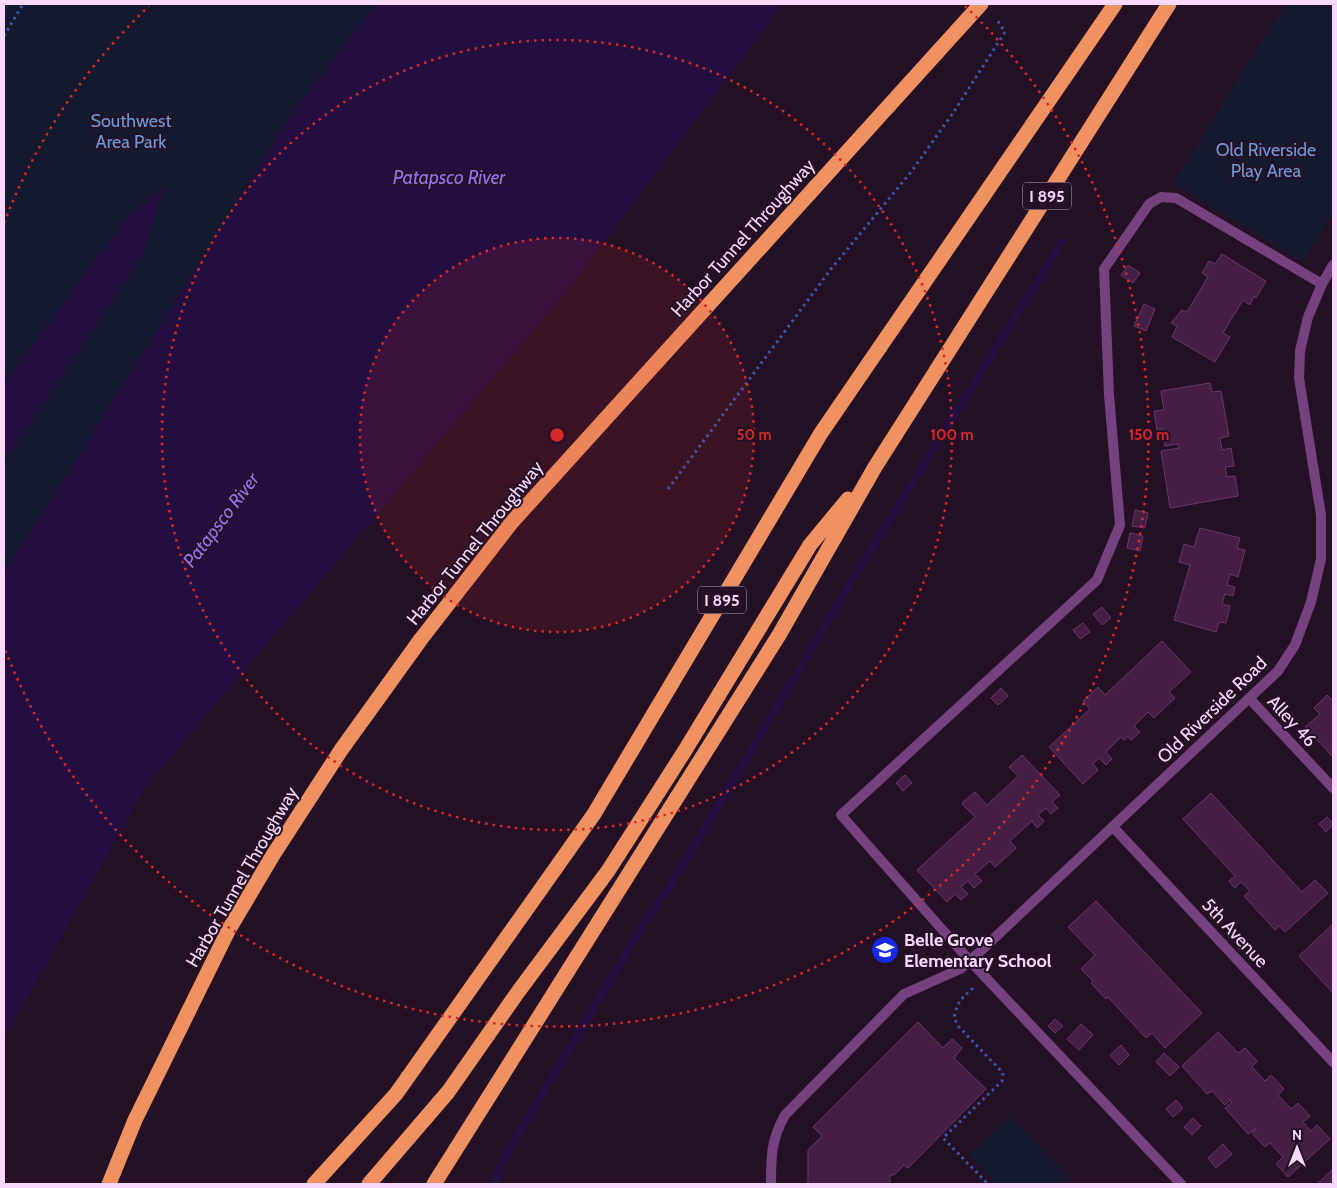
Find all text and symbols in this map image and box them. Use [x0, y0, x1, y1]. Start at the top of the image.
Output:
park label: Southwest Area Park [90, 110, 172, 153]
park label: Old Riverside Play Area [1216, 139, 1316, 182]
street label: Harbor Tunnel Throughway [666, 155, 820, 321]
water label: Patapsco River [393, 166, 506, 189]
road number: I 895 [1023, 182, 1071, 210]
centre of rings [548, 426, 566, 444]
text: 50 m [736, 426, 772, 444]
text: 100 m [930, 426, 974, 444]
text: 150 m [1129, 426, 1169, 444]
street label: Harbor Tunnel Throughway [402, 457, 548, 629]
water label: Patapsco River [178, 467, 265, 572]
road number: I 895 [698, 586, 746, 614]
street label: Old Riverside Road [1153, 652, 1271, 768]
street label: Alley 46 [1263, 691, 1321, 751]
street label: Harbor Tunnel Throughway [181, 783, 303, 971]
street label: 5th Avenue [1197, 894, 1273, 972]
place label: Belle Grove Elementary School [904, 929, 1052, 972]
school or university icon: Belle Grove Elementary School [870, 935, 900, 965]
north arrow [1272, 1123, 1322, 1173]
text: N [1292, 1126, 1302, 1144]

